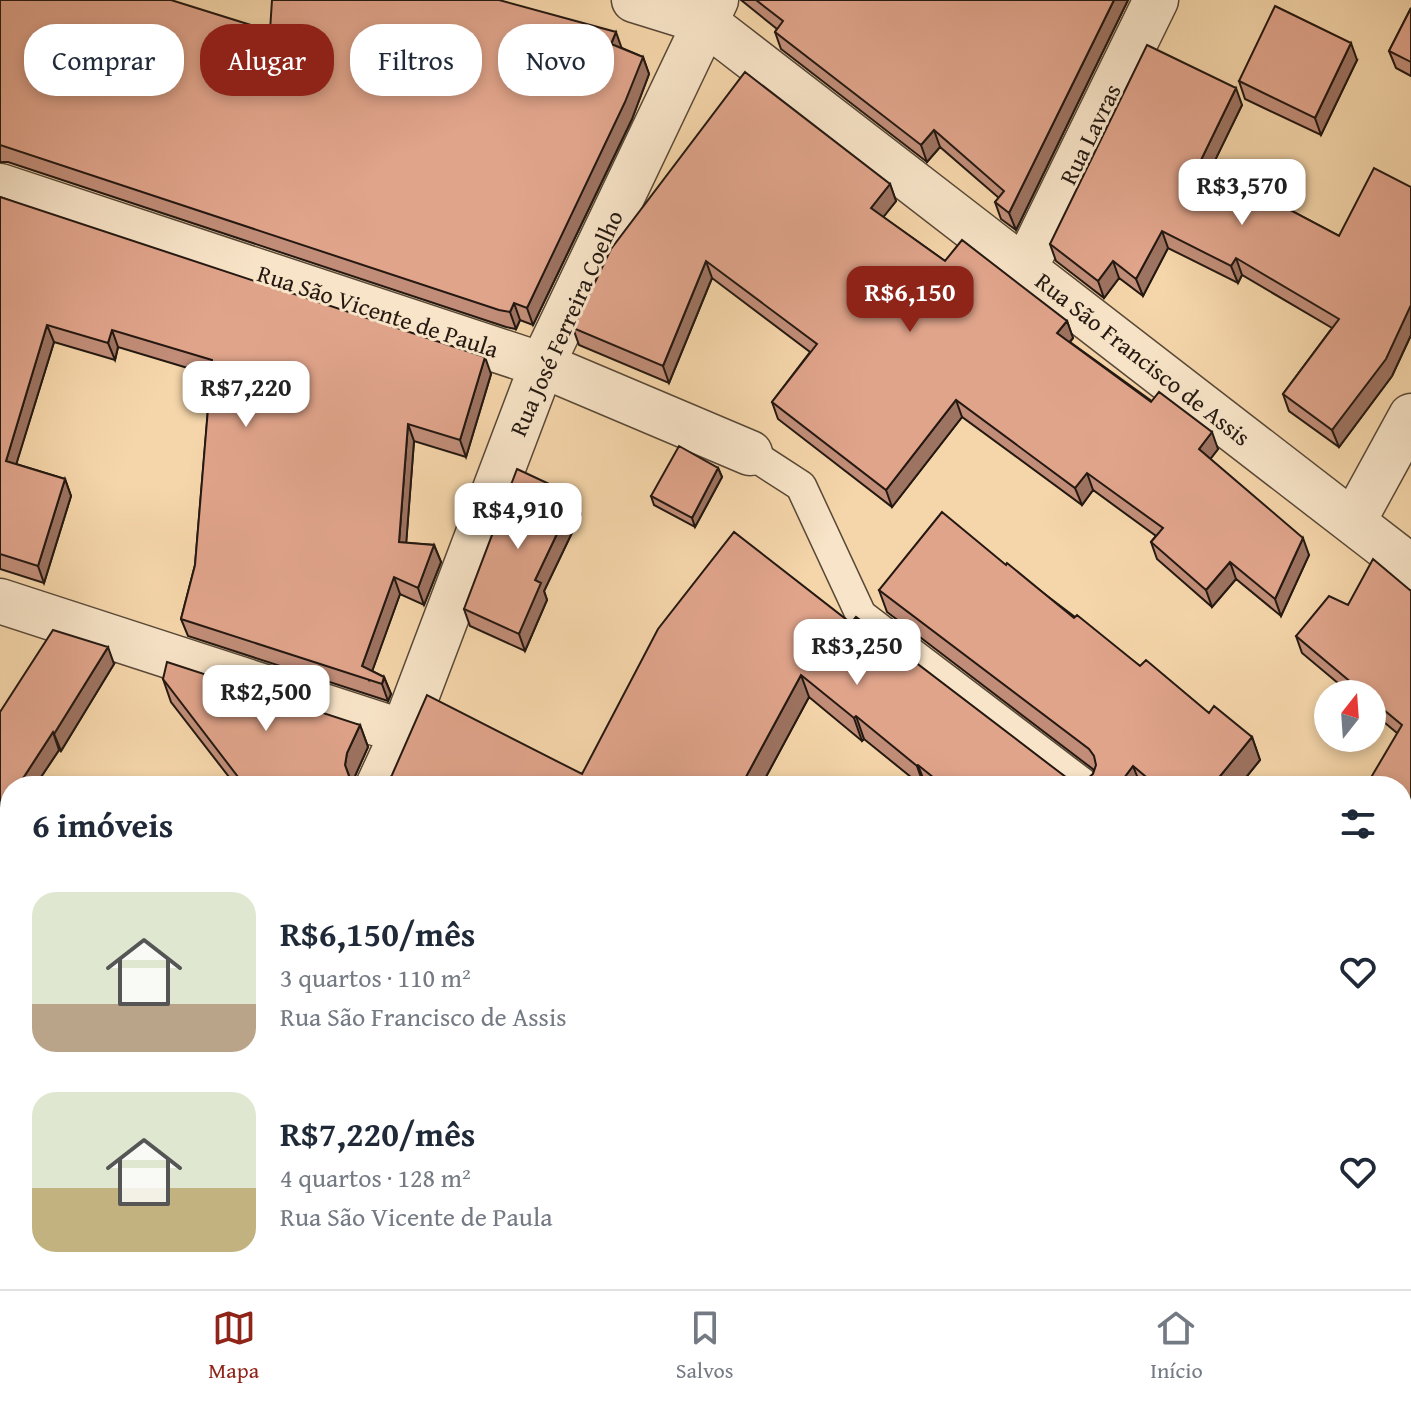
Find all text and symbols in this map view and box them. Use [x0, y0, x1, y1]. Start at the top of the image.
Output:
chip: Comprar [24, 24, 184, 96]
chip: Alugar [200, 24, 334, 96]
chip: Filtros [350, 24, 482, 96]
chip: Novo [498, 24, 614, 96]
street label: Rua Lavras [1050, 78, 1130, 190]
pin: R$3,570 [1168, 159, 1316, 227]
text: R$3,570 [1197, 165, 1287, 204]
street label: Rua José Ferreira Coelho [500, 204, 632, 442]
street label: Rua São Vicente de Paula [253, 255, 504, 367]
street label: Rua São Francisco de Assis [1028, 264, 1258, 454]
pin: R$6,150 [836, 266, 984, 334]
text: R$6,150 [865, 272, 955, 311]
pin: R$7,220 [172, 361, 320, 429]
text: R$7,220 [201, 367, 291, 406]
pin: R$4,910 [444, 483, 592, 551]
text: R$4,910 [473, 489, 563, 528]
pin: R$3,250 [783, 619, 931, 687]
text: R$3,250 [812, 625, 902, 664]
pin: R$2,500 [192, 665, 340, 733]
text: R$2,500 [221, 671, 311, 710]
north arrow [1314, 680, 1386, 752]
map controls [1314, 680, 1386, 752]
text: 6 imóveis [32, 800, 173, 849]
icon: filters [1336, 802, 1380, 846]
text: R$6,150/mês [280, 909, 475, 958]
icon: home [96, 924, 192, 1020]
icon: heart [1336, 950, 1380, 994]
text: 3 quartos · 110 m² [280, 958, 471, 997]
text: Rua São Francisco de Assis [280, 997, 567, 1036]
text: R$7,220/mês [280, 1109, 475, 1158]
icon: home [96, 1124, 192, 1220]
icon: heart [1336, 1150, 1380, 1194]
text: 4 quartos · 128 m² [280, 1158, 471, 1197]
text: Rua São Vicente de Paula [280, 1197, 553, 1236]
tab: Mapa [208, 1306, 259, 1386]
tab: Salvos [676, 1306, 734, 1386]
tab: Início [1150, 1306, 1203, 1386]

